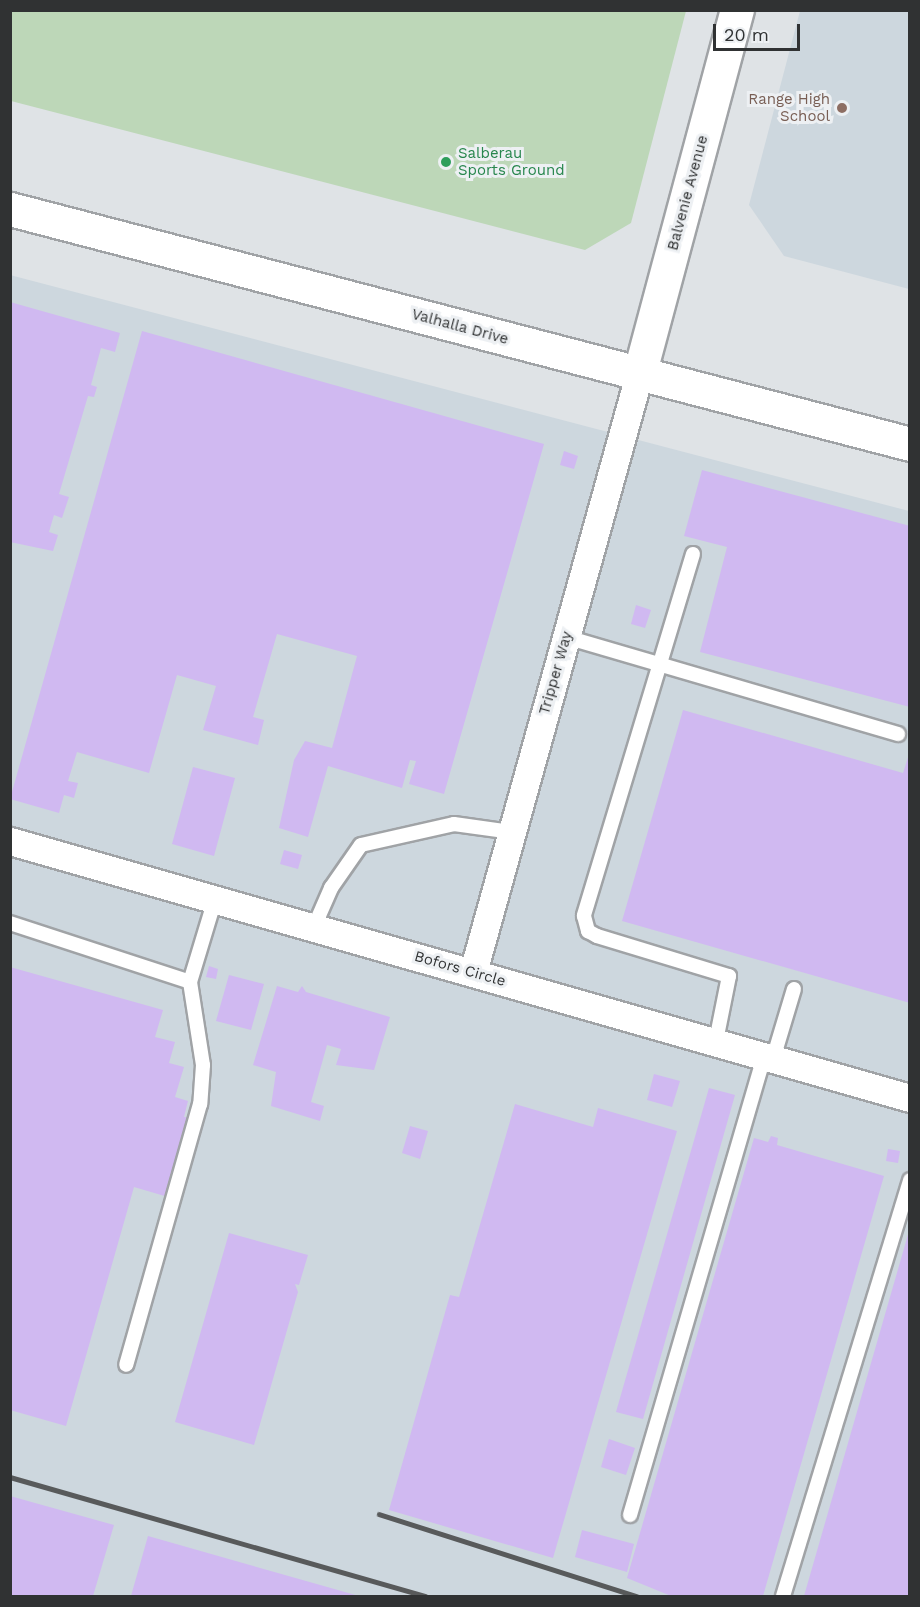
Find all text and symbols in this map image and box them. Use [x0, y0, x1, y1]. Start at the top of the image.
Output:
scale bar [716, 12, 803, 50]
text: 20 m [724, 24, 769, 45]
place label: Range High School [748, 90, 830, 125]
marker: Range High School [835, 101, 849, 115]
street label: Balvenie Avenue [664, 133, 712, 253]
place label: Salberau Sports Ground [458, 144, 565, 179]
marker: Salberau Sports Ground [439, 155, 453, 169]
street label: Valhalla Drive [409, 305, 511, 349]
street label: Tripper Way [535, 629, 577, 717]
street label: Bofors Circle [412, 947, 508, 991]

